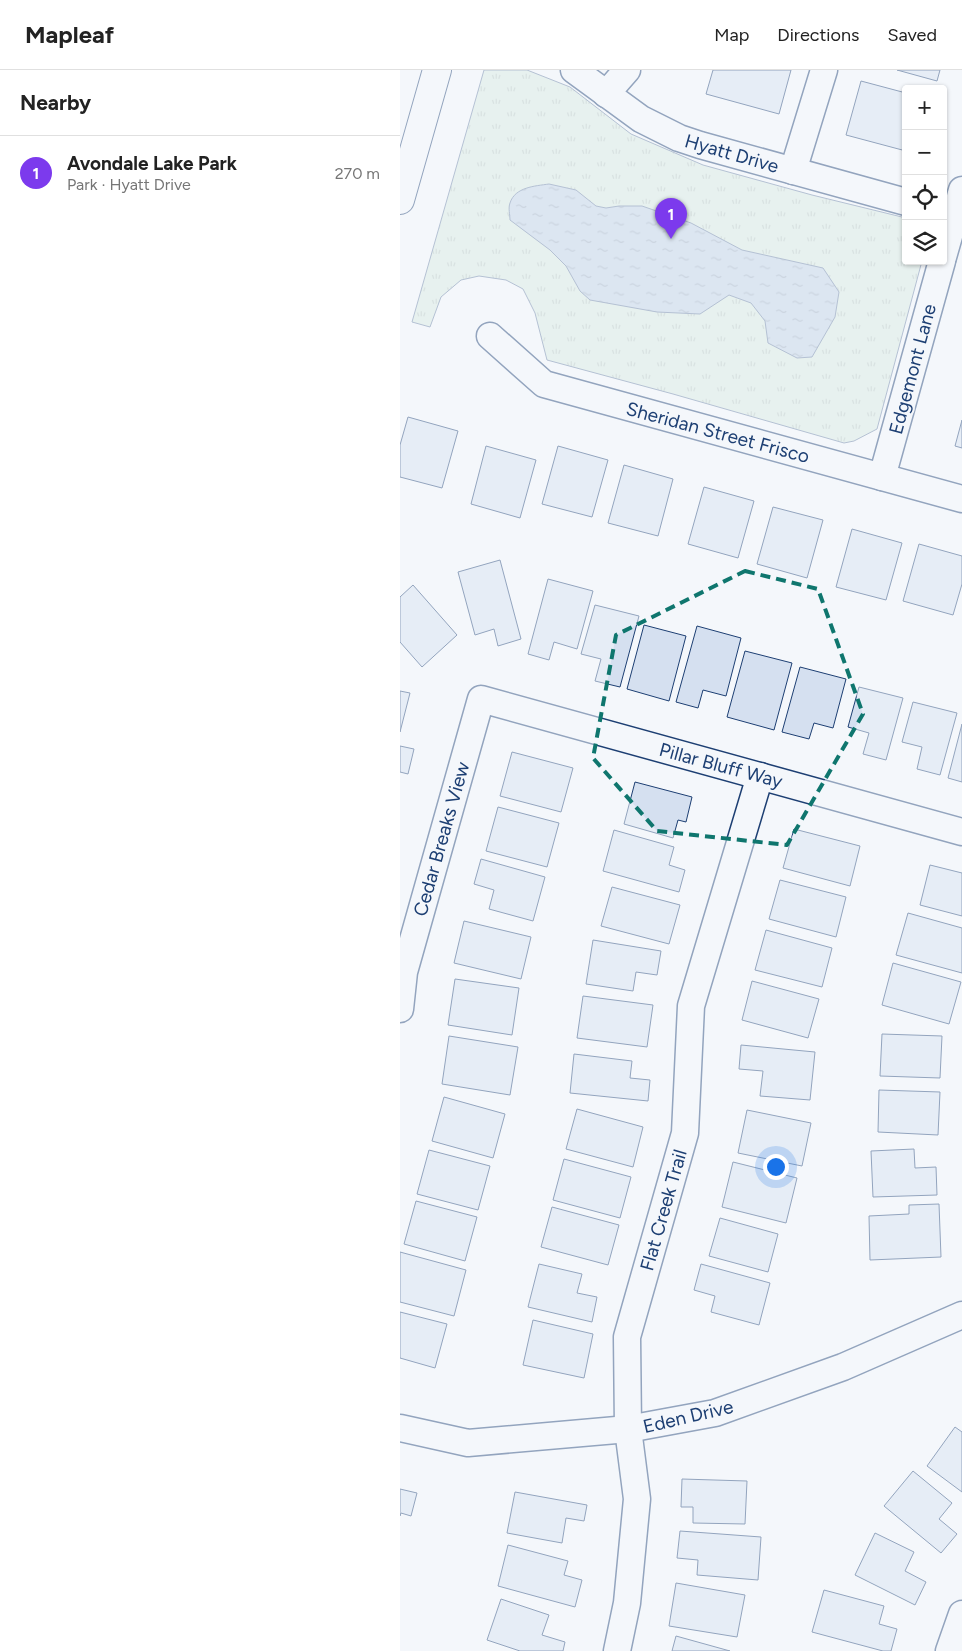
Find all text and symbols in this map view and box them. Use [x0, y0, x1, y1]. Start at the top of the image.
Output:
text: Mapleaf [25, 20, 114, 49]
text: Map [714, 24, 749, 46]
text: Directions [777, 24, 859, 46]
text: Saved [887, 24, 937, 46]
map controls [902, 85, 947, 265]
button: + [902, 85, 947, 130]
text: Nearby [20, 90, 91, 115]
street label: Hyatt Drive [682, 129, 782, 178]
button: − [902, 130, 947, 175]
text: Avondale Lake Park [67, 152, 237, 175]
text: 1 [33, 164, 39, 183]
text: 270 m [335, 164, 380, 183]
text: Park · Hyatt Drive [67, 175, 191, 194]
button: locate [902, 175, 947, 220]
pin: 1 [655, 198, 687, 239]
button: layers [902, 220, 947, 265]
street label: Edgemont Lane [884, 301, 941, 437]
street label: Sheridan Street Frisco [624, 397, 812, 468]
street label: Pillar Bluff Way [657, 738, 785, 793]
street label: Cedar Breaks View [408, 759, 475, 919]
street label: Flat Creek Trail [635, 1147, 692, 1273]
your location [763, 1154, 789, 1180]
street label: Eden Drive [641, 1395, 736, 1438]

